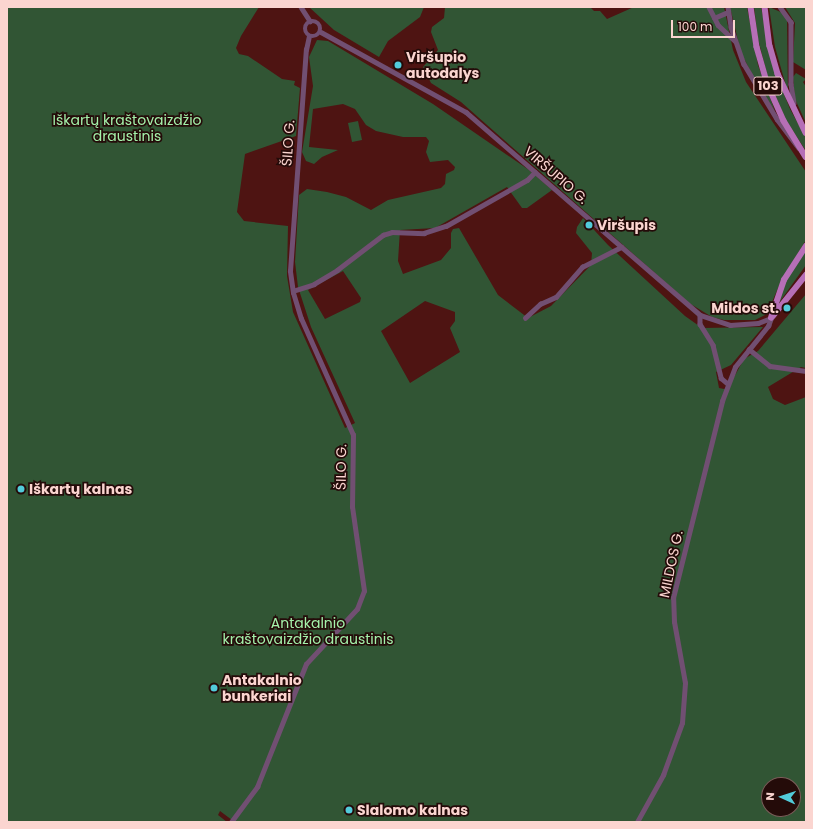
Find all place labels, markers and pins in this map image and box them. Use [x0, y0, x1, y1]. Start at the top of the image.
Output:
place label: Viršupio autodalys [406, 49, 479, 82]
marker: Viršupio autodalys [393, 60, 403, 70]
place label: Viršupis [597, 217, 656, 233]
marker: Viršupis [584, 220, 594, 230]
place label: Mildos st. [711, 300, 779, 316]
marker: Mildos st. [782, 303, 792, 313]
place label: Iškartų kalnas [29, 481, 132, 497]
marker: Iškartų kalnas [16, 484, 26, 494]
place label: Antakalnio bunkeriai [222, 672, 302, 704]
marker: Antakalnio bunkeriai [209, 683, 219, 693]
place label: Slalomo kalnas [357, 802, 468, 818]
marker: Slalomo kalnas [344, 805, 354, 815]

